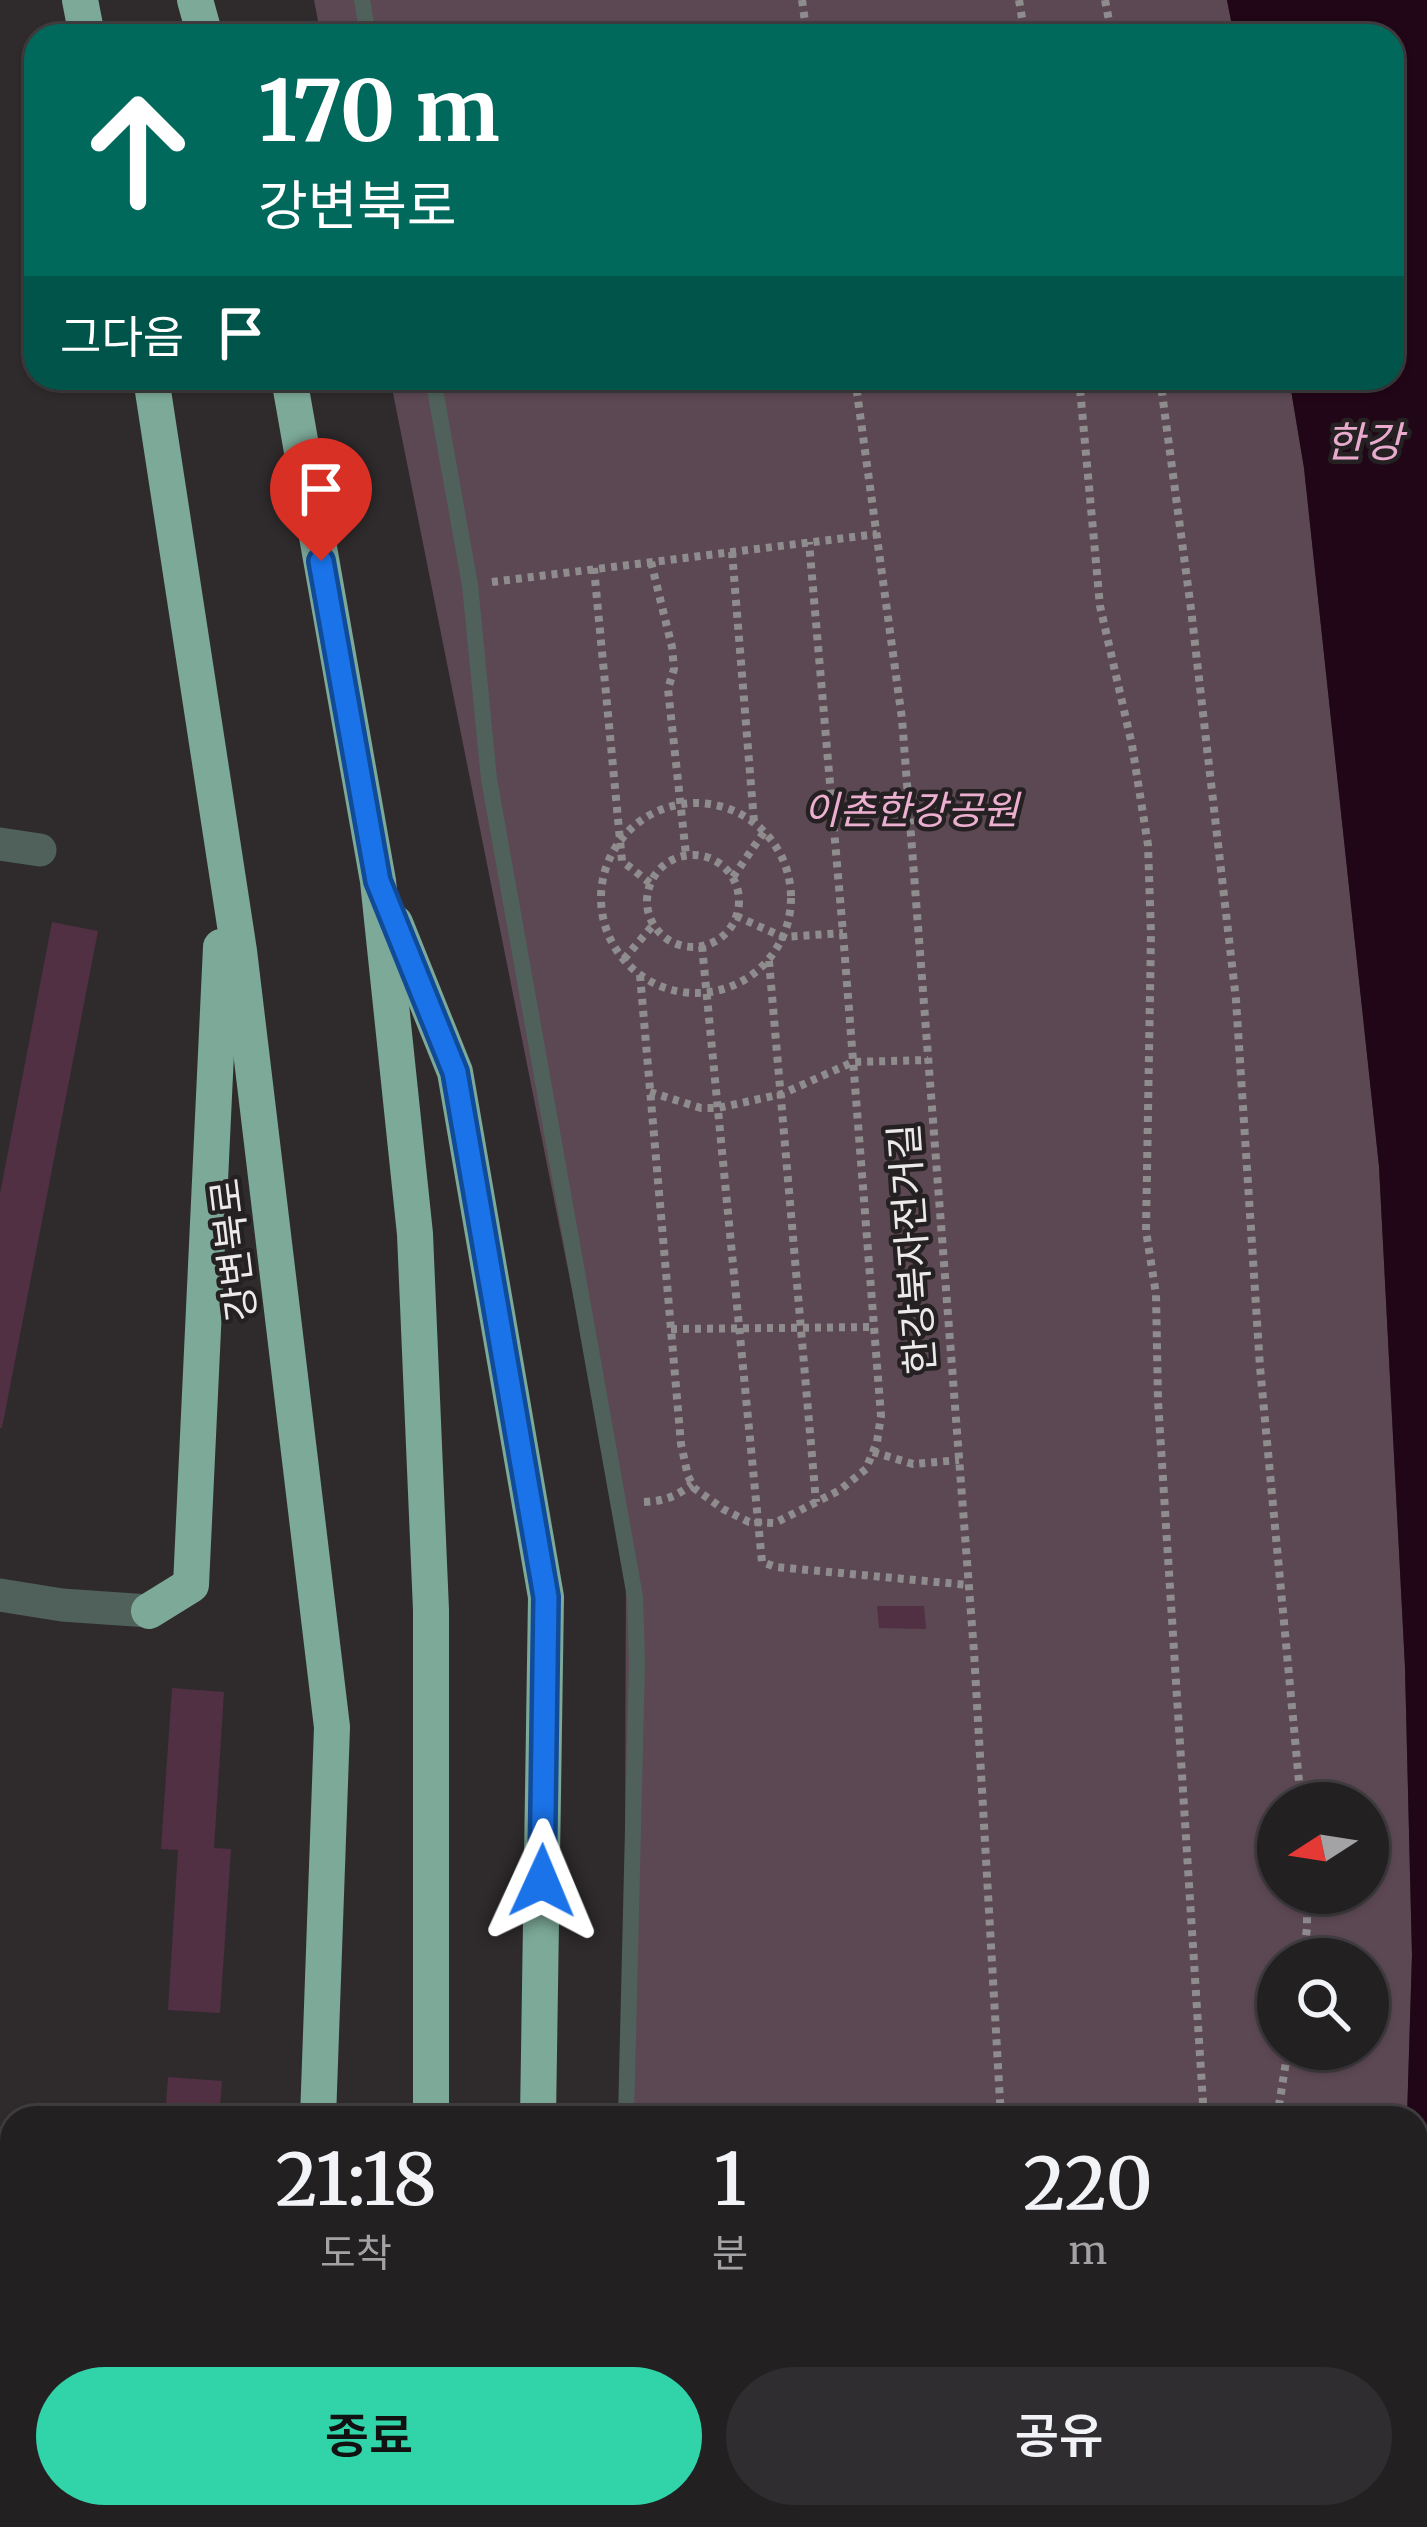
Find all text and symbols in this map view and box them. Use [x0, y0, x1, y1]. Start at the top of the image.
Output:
text: 170 m [258, 58, 500, 164]
icon: ahead [60, 72, 216, 228]
text: 강변북로 [258, 172, 457, 240]
icon: arrive [208, 300, 274, 366]
text: 그다음 [60, 309, 184, 365]
water label: 한강 [1325, 416, 1408, 468]
pin [270, 438, 372, 561]
icon: arrive [288, 456, 354, 522]
park label: 이촌한강공원 [803, 786, 1022, 835]
street label: 한강북자전거길 [879, 1122, 946, 1376]
street label: 강변북로 [200, 1176, 267, 1324]
north arrow [1257, 1782, 1389, 1914]
map controls [1257, 1782, 1389, 2070]
position arrow [479, 1818, 605, 1944]
button: search [1257, 1938, 1389, 2070]
text: 21:18 [275, 2134, 437, 2225]
text: 1 [713, 2134, 746, 2225]
text: 220 [1023, 2138, 1153, 2229]
text: m [1069, 2226, 1107, 2275]
text: 도착 [320, 2229, 392, 2278]
text: 분 [712, 2229, 748, 2278]
button: 종료 [36, 2367, 702, 2505]
button: 공유 [726, 2367, 1392, 2505]

